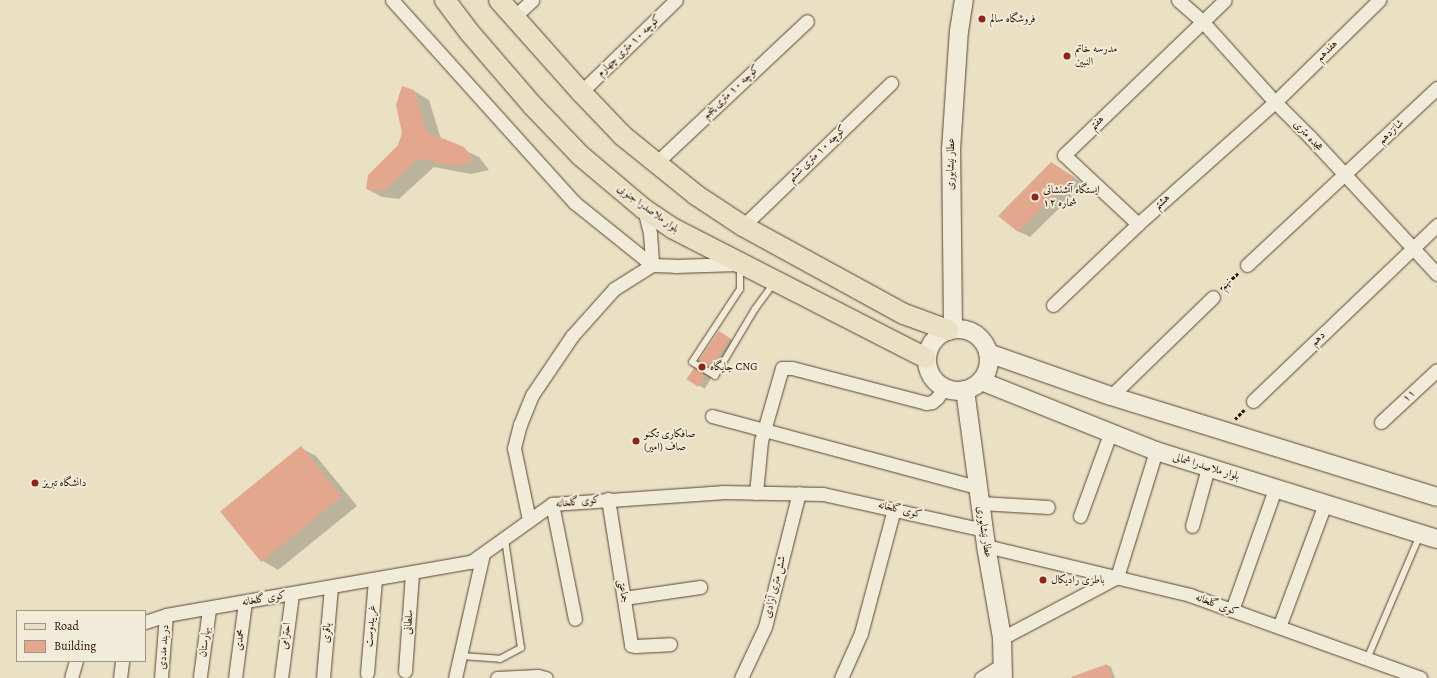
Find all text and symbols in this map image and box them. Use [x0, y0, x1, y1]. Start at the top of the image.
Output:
street label: کوچه ۱۰ متری چهارم [594, 12, 664, 80]
place label: فروشگاه سالم [990, 12, 1035, 26]
marker: فروشگاه سالم [977, 14, 987, 24]
street label: هفدهم [1313, 38, 1341, 64]
place label: مدرسه خاتم النبین [1075, 43, 1117, 69]
marker: مدرسه خاتم النبین [1062, 51, 1072, 61]
street label: کوچه ۱۰ متری پنجم [700, 62, 762, 122]
street label: هفتم [1087, 113, 1107, 133]
street label: شانزدهم [1375, 117, 1407, 147]
street label: هجده متری [1290, 118, 1326, 154]
street label: کوچه ۱۰ متری ششم [785, 123, 849, 185]
street label: عطار نیشابوری [944, 138, 958, 190]
street label: بلوار ملاصدرا جنوبی [614, 182, 682, 236]
place label: ایستگاه آتشنشانی شماره ۱۲ [1043, 184, 1100, 210]
street label: هشتم [1151, 191, 1173, 213]
marker: ایستگاه آتشنشانی شماره ۱۲ [1030, 192, 1040, 202]
street label: نهم [1217, 275, 1235, 293]
street label: دهم [1308, 329, 1328, 349]
place label: جایگاه CNG [710, 360, 758, 374]
marker: جایگاه CNG [697, 362, 707, 372]
street label: ۱۱ [1400, 387, 1418, 405]
place label: صافکاری تکنو صاف (امیر) [644, 428, 695, 454]
marker: صافکاری تکنو صاف (امیر) [631, 436, 641, 446]
street label: بلوار ملاصدرا شمالی [1171, 451, 1241, 483]
place label: دانشگاه تبریز [43, 476, 87, 490]
marker: دانشگاه تبریز [30, 478, 40, 488]
street label: کوی گلخانه [555, 493, 601, 511]
street label: کوی گلخانه [877, 499, 923, 521]
street label: عطار نیشابوری [973, 505, 995, 559]
street label: شش متری آزادی [761, 554, 789, 620]
place label: باطری رادیکال [1051, 573, 1105, 587]
marker: باطری رادیکال [1038, 575, 1048, 585]
street label: جماعتی [615, 578, 631, 604]
street label: کوی گلخانه [241, 589, 287, 609]
street label: کوی گلخانه [1194, 591, 1240, 619]
street label: غریبدوست [363, 604, 379, 648]
street label: سلطانی [402, 609, 416, 635]
legend [16, 610, 146, 662]
text: Road [54, 618, 79, 634]
street label: احترامی [278, 622, 294, 650]
street label: باقری [320, 622, 334, 644]
street label: دربند مددی [156, 624, 172, 670]
street label: بهارستان [197, 626, 213, 658]
street label: محمدی [232, 628, 248, 652]
text: Building [54, 638, 96, 654]

